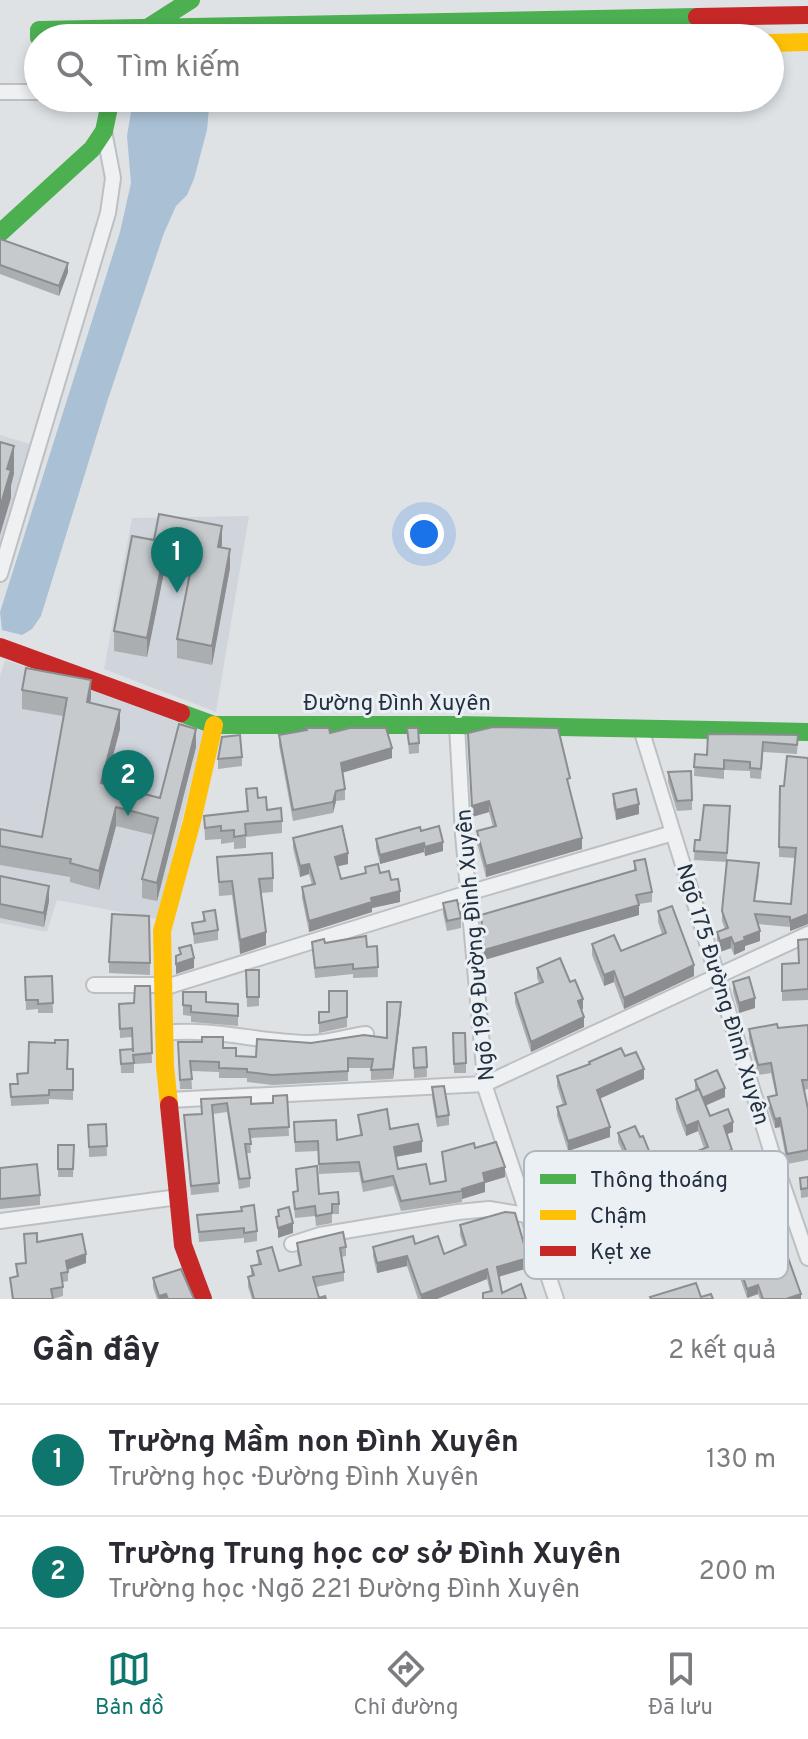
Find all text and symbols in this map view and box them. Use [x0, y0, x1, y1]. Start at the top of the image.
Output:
search box [24, 24, 784, 112]
icon: search [52, 46, 96, 90]
text: Tìm kiếm [116, 50, 241, 87]
your location [404, 514, 444, 554]
pin: 1 [151, 527, 203, 593]
street label: Đường Đình Xuyên [303, 691, 491, 718]
pin: 2 [102, 750, 154, 816]
street label: Ngõ 199 Đường Đình Xuyên [451, 808, 502, 1082]
street label: Ngõ 175 Đường Đình Xuyên [669, 861, 774, 1129]
legend [524, 1151, 788, 1279]
text: Thông thoáng [590, 1168, 728, 1195]
text: Chậm [590, 1204, 647, 1231]
text: Kẹt xe [590, 1240, 652, 1267]
text: Gần đây [32, 1330, 160, 1373]
text: 2 kết quả [668, 1335, 776, 1368]
text: Trường Mầm non Đình Xuyên [108, 1425, 519, 1462]
text: 1 [53, 1444, 63, 1477]
text: 130 m [706, 1444, 776, 1477]
text: Trường học · Đường Đình Xuyên [108, 1462, 479, 1495]
text: Trường Trung học cơ sở Đình Xuyên [108, 1537, 621, 1574]
text: 2 [50, 1556, 66, 1589]
text: 200 m [699, 1556, 776, 1589]
text: Trường học · Ngõ 221 Đường Đình Xuyên [108, 1574, 580, 1607]
tab: Bản đồ [95, 1647, 164, 1722]
tab: Chỉ đường [354, 1647, 458, 1722]
tab: Đã lưu [648, 1647, 713, 1722]

